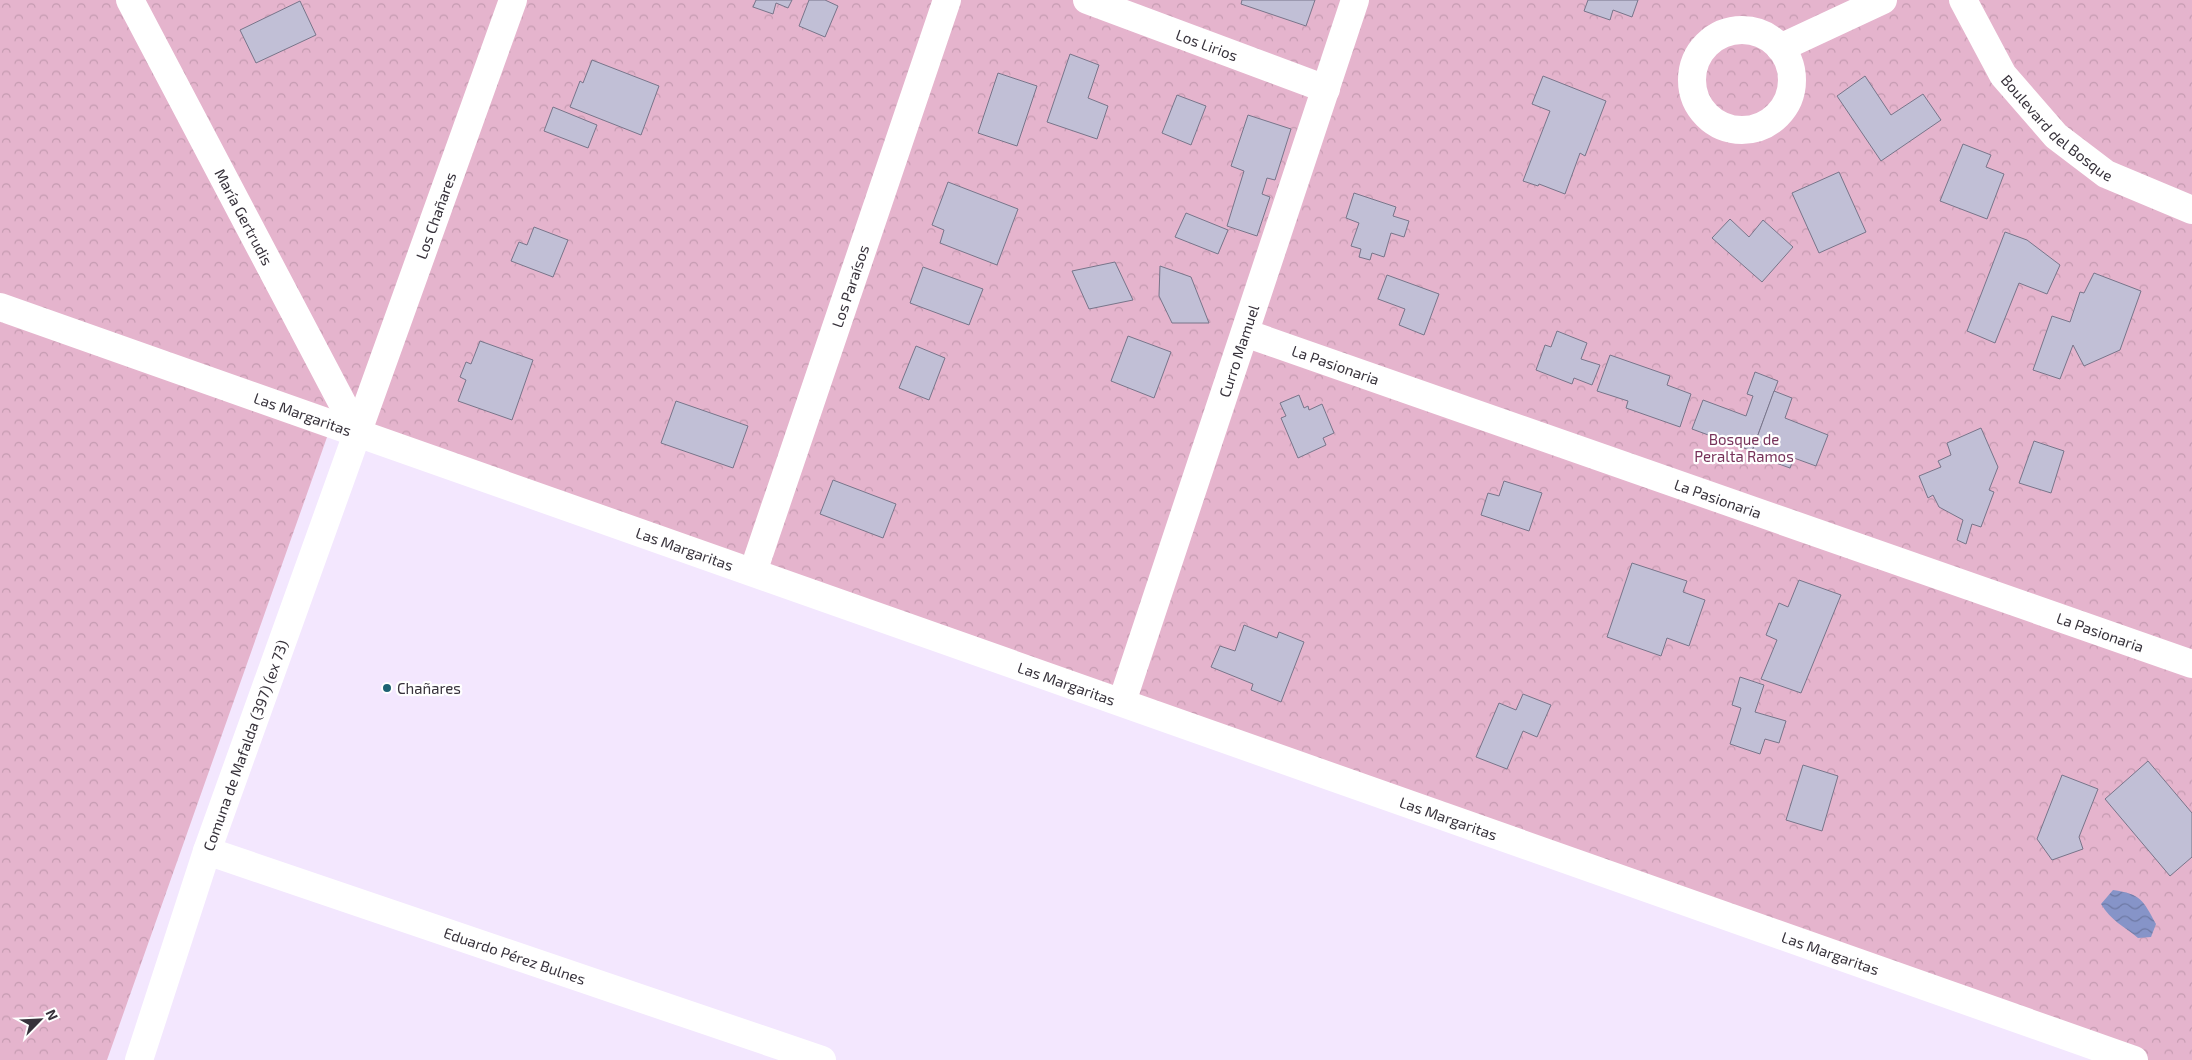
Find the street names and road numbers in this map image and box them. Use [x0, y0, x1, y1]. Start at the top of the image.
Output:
street label: Los Lirios [1174, 25, 1240, 64]
street label: Boulevard del Bosque [1998, 71, 2115, 185]
street label: María Gertrudis [211, 165, 277, 268]
street label: Los Chañares [412, 170, 459, 262]
street label: Los Paraísos [828, 242, 872, 330]
street label: Curro Mamuel [1215, 302, 1262, 399]
street label: La Pasionaria [1290, 341, 1382, 388]
street label: Las Margaritas [252, 388, 354, 439]
street label: La Pasionaria [1672, 475, 1764, 522]
street label: Las Margaritas [633, 523, 736, 574]
street label: La Pasionaria [2054, 608, 2146, 655]
street label: Comuna de Mafalda (397) (ex 73) [199, 637, 291, 853]
street label: Las Margaritas [1015, 658, 1118, 709]
street label: Las Margaritas [1397, 793, 1500, 844]
street label: Eduardo Pérez Bulnes [441, 923, 588, 988]
street label: Las Margaritas [1779, 927, 1882, 978]

